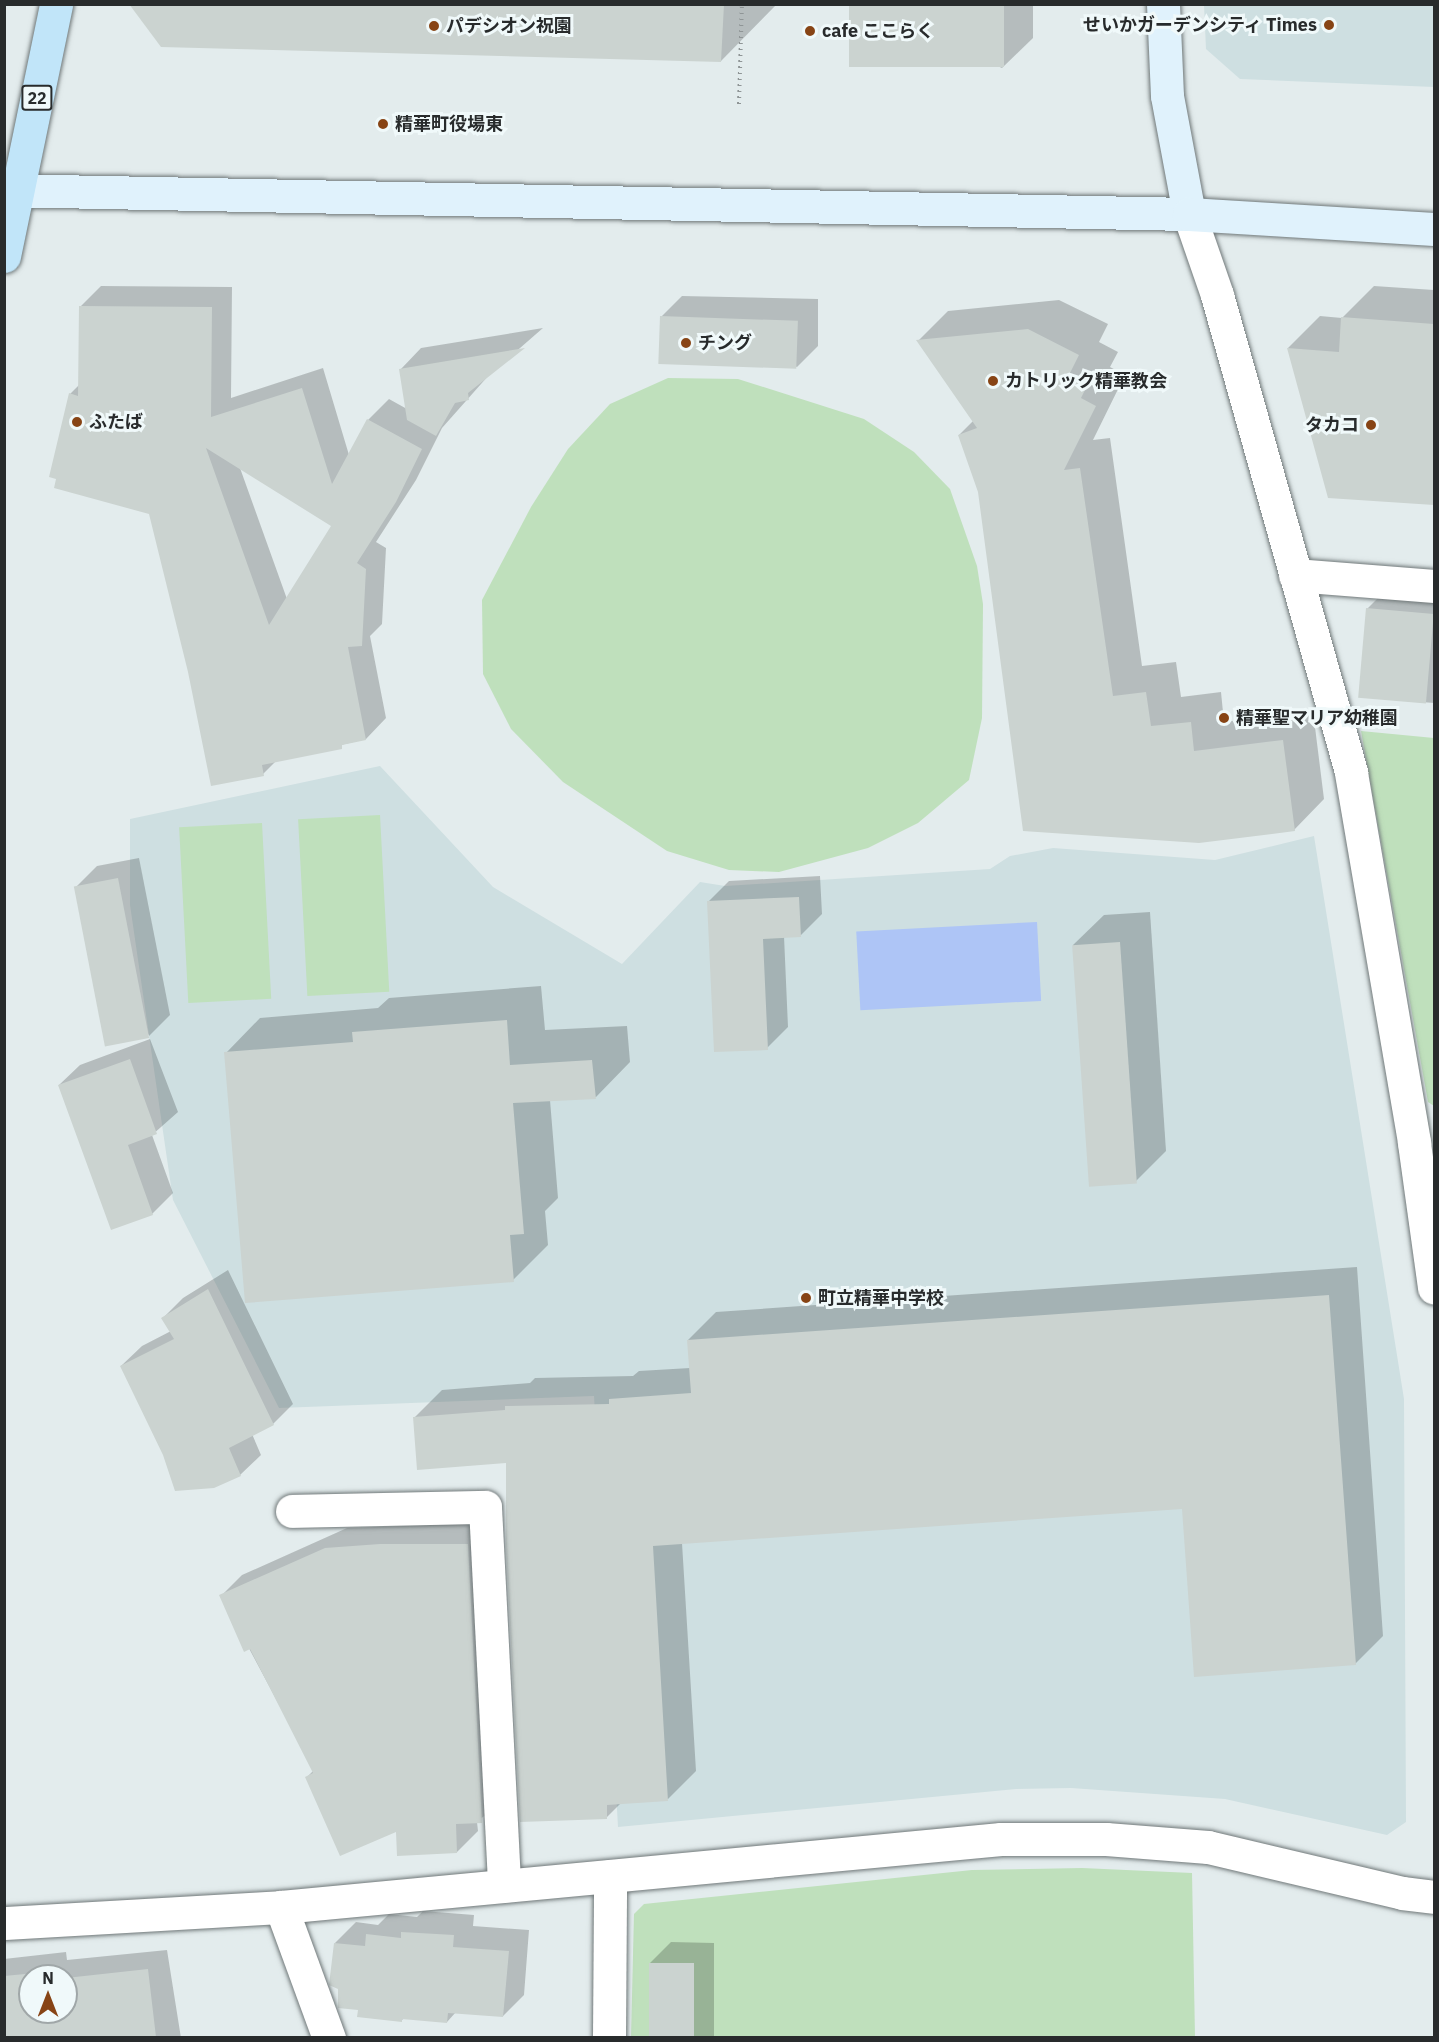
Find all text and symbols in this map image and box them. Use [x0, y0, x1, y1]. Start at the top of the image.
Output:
place label: せいかガーデンシティ Times [1082, 14, 1317, 36]
place label: パデシオン祝園 [446, 15, 572, 37]
marker: せいかガーデンシティ Times [1322, 18, 1336, 32]
marker: パデシオン祝園 [427, 19, 441, 33]
place label: cafe ここらく [822, 20, 934, 42]
marker: cafe ここらく [803, 24, 817, 38]
road number: 22 [20, 85, 54, 111]
place label: 精華町役場東 [395, 113, 503, 135]
marker: 精華町役場東 [376, 117, 390, 131]
place label: チング [698, 332, 752, 354]
marker: チング [679, 336, 693, 350]
place label: カトリック精華教会 [1005, 370, 1167, 392]
marker: カトリック精華教会 [986, 374, 1000, 388]
place label: ふたば [89, 411, 143, 433]
place label: タカコ [1305, 414, 1359, 436]
marker: ふたば [70, 415, 84, 429]
marker: タカコ [1364, 418, 1378, 432]
place label: 精華聖マリア幼稚園 [1236, 707, 1398, 729]
marker: 精華聖マリア幼稚園 [1217, 711, 1231, 725]
place label: 町立精華中学校 [818, 1287, 944, 1309]
marker: 町立精華中学校 [799, 1291, 813, 1305]
north arrow [18, 1964, 78, 2024]
text: N [42, 1968, 54, 1988]

